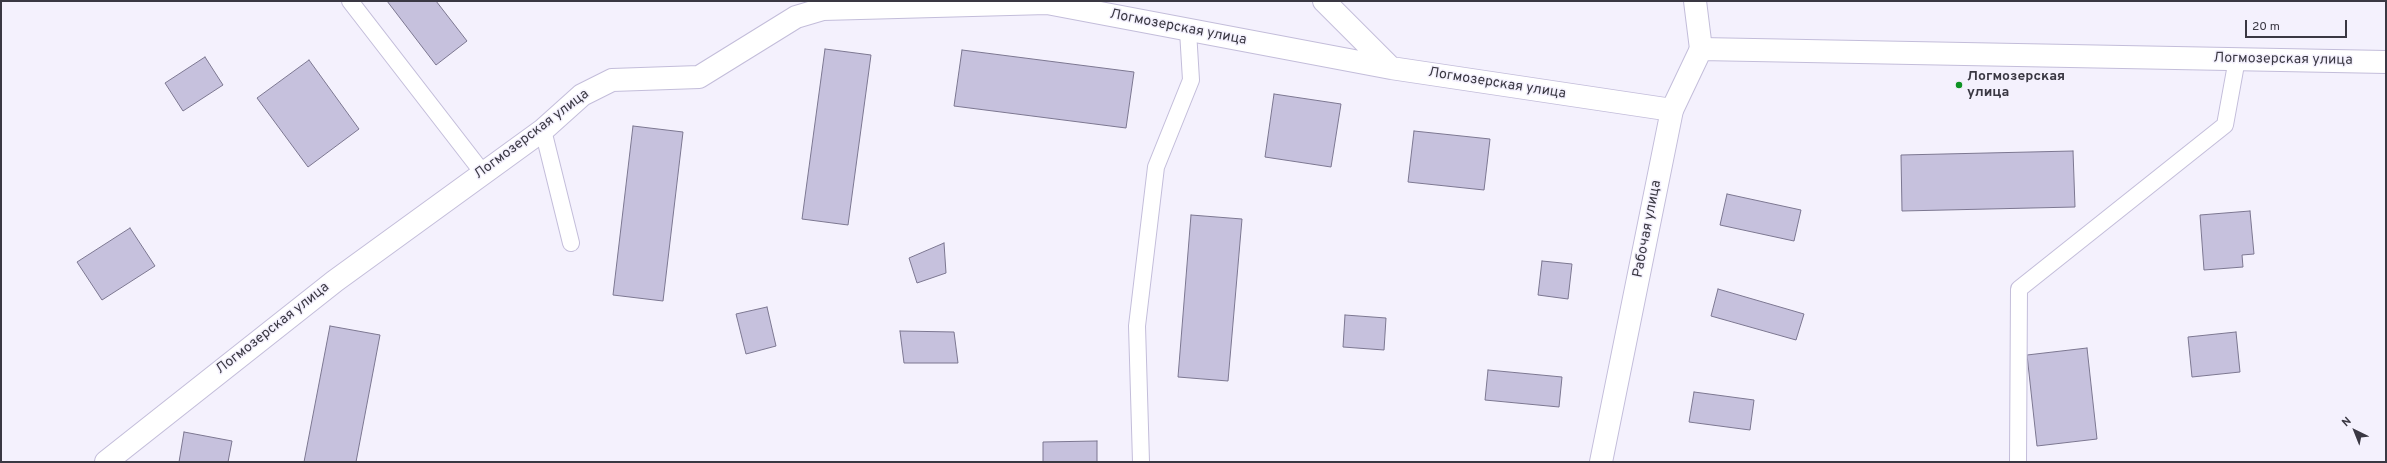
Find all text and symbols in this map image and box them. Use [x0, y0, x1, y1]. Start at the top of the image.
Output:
street label: Логмозерская улица [1108, 6, 1248, 50]
scale bar [2247, 12, 2349, 38]
text: 20 m [2252, 19, 2280, 35]
street label: Логмозерская улица [2213, 50, 2353, 70]
street label: Логмозерская улица [1427, 65, 1567, 103]
place label: Логмозерская улица [1967, 69, 2065, 102]
marker: Логмозерская улица [1954, 80, 1964, 90]
street label: Логмозерская улица [471, 86, 593, 184]
street label: Рабочая улица [1630, 179, 1666, 279]
street label: Логмозерская улица [213, 280, 333, 378]
north arrow [2335, 411, 2375, 451]
text: N [2339, 414, 2354, 430]

